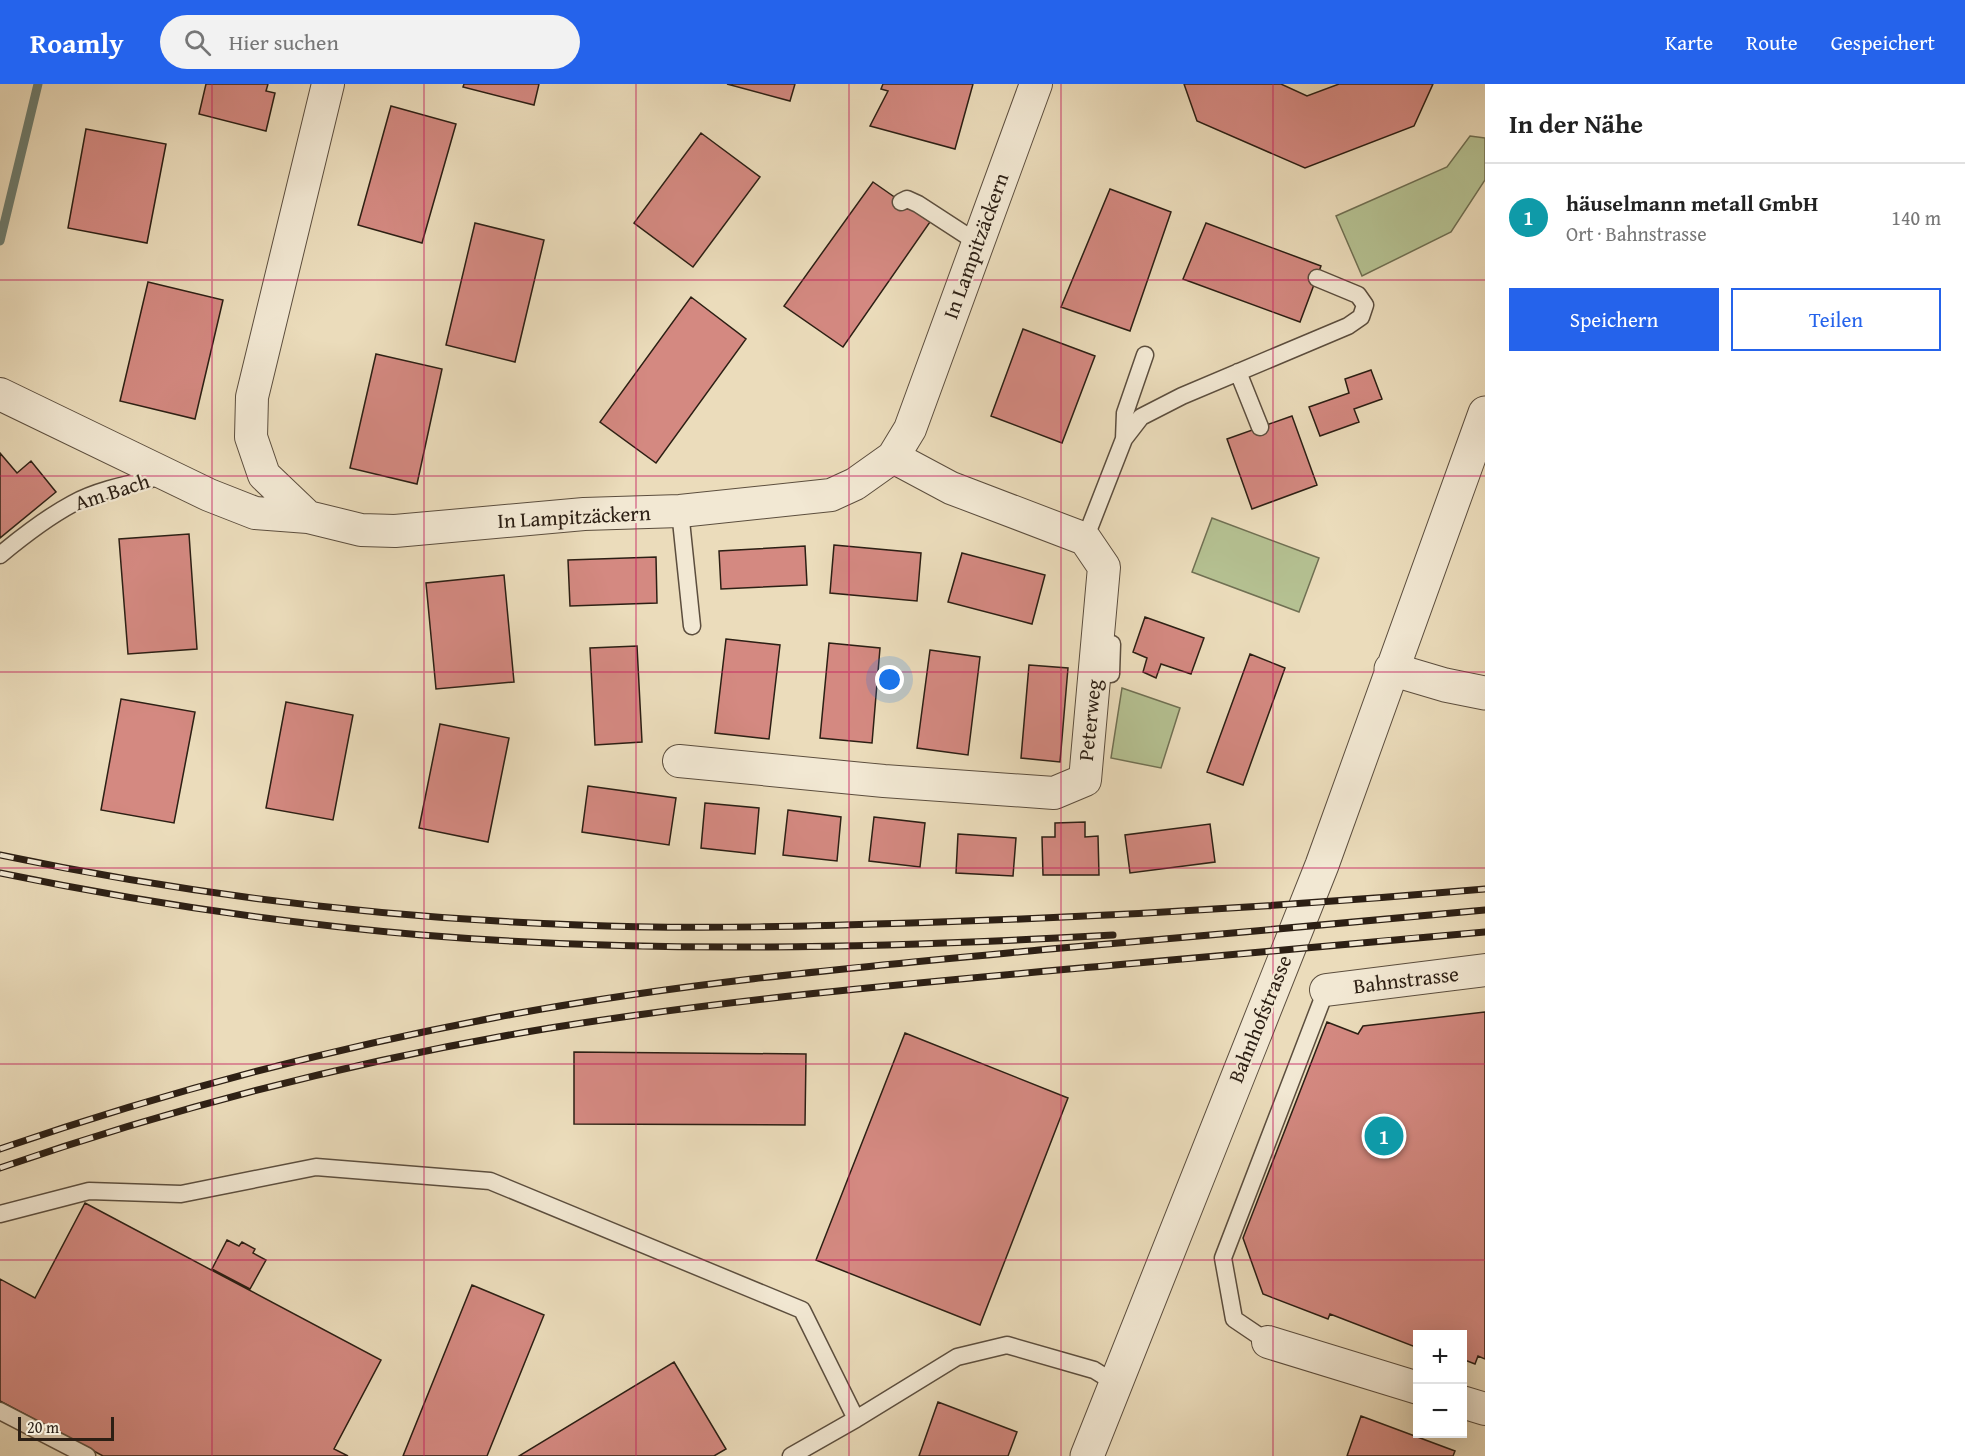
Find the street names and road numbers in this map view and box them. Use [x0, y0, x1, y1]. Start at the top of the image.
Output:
street label: In Lampitzäckern [935, 168, 1016, 323]
street label: Am Bach [70, 465, 154, 518]
street label: In Lampitzäckern [497, 497, 652, 536]
street label: Peterweg [1070, 677, 1109, 762]
street label: Bahnhofstrasse [1220, 950, 1299, 1087]
street label: Bahnstrasse [1351, 958, 1461, 1001]

